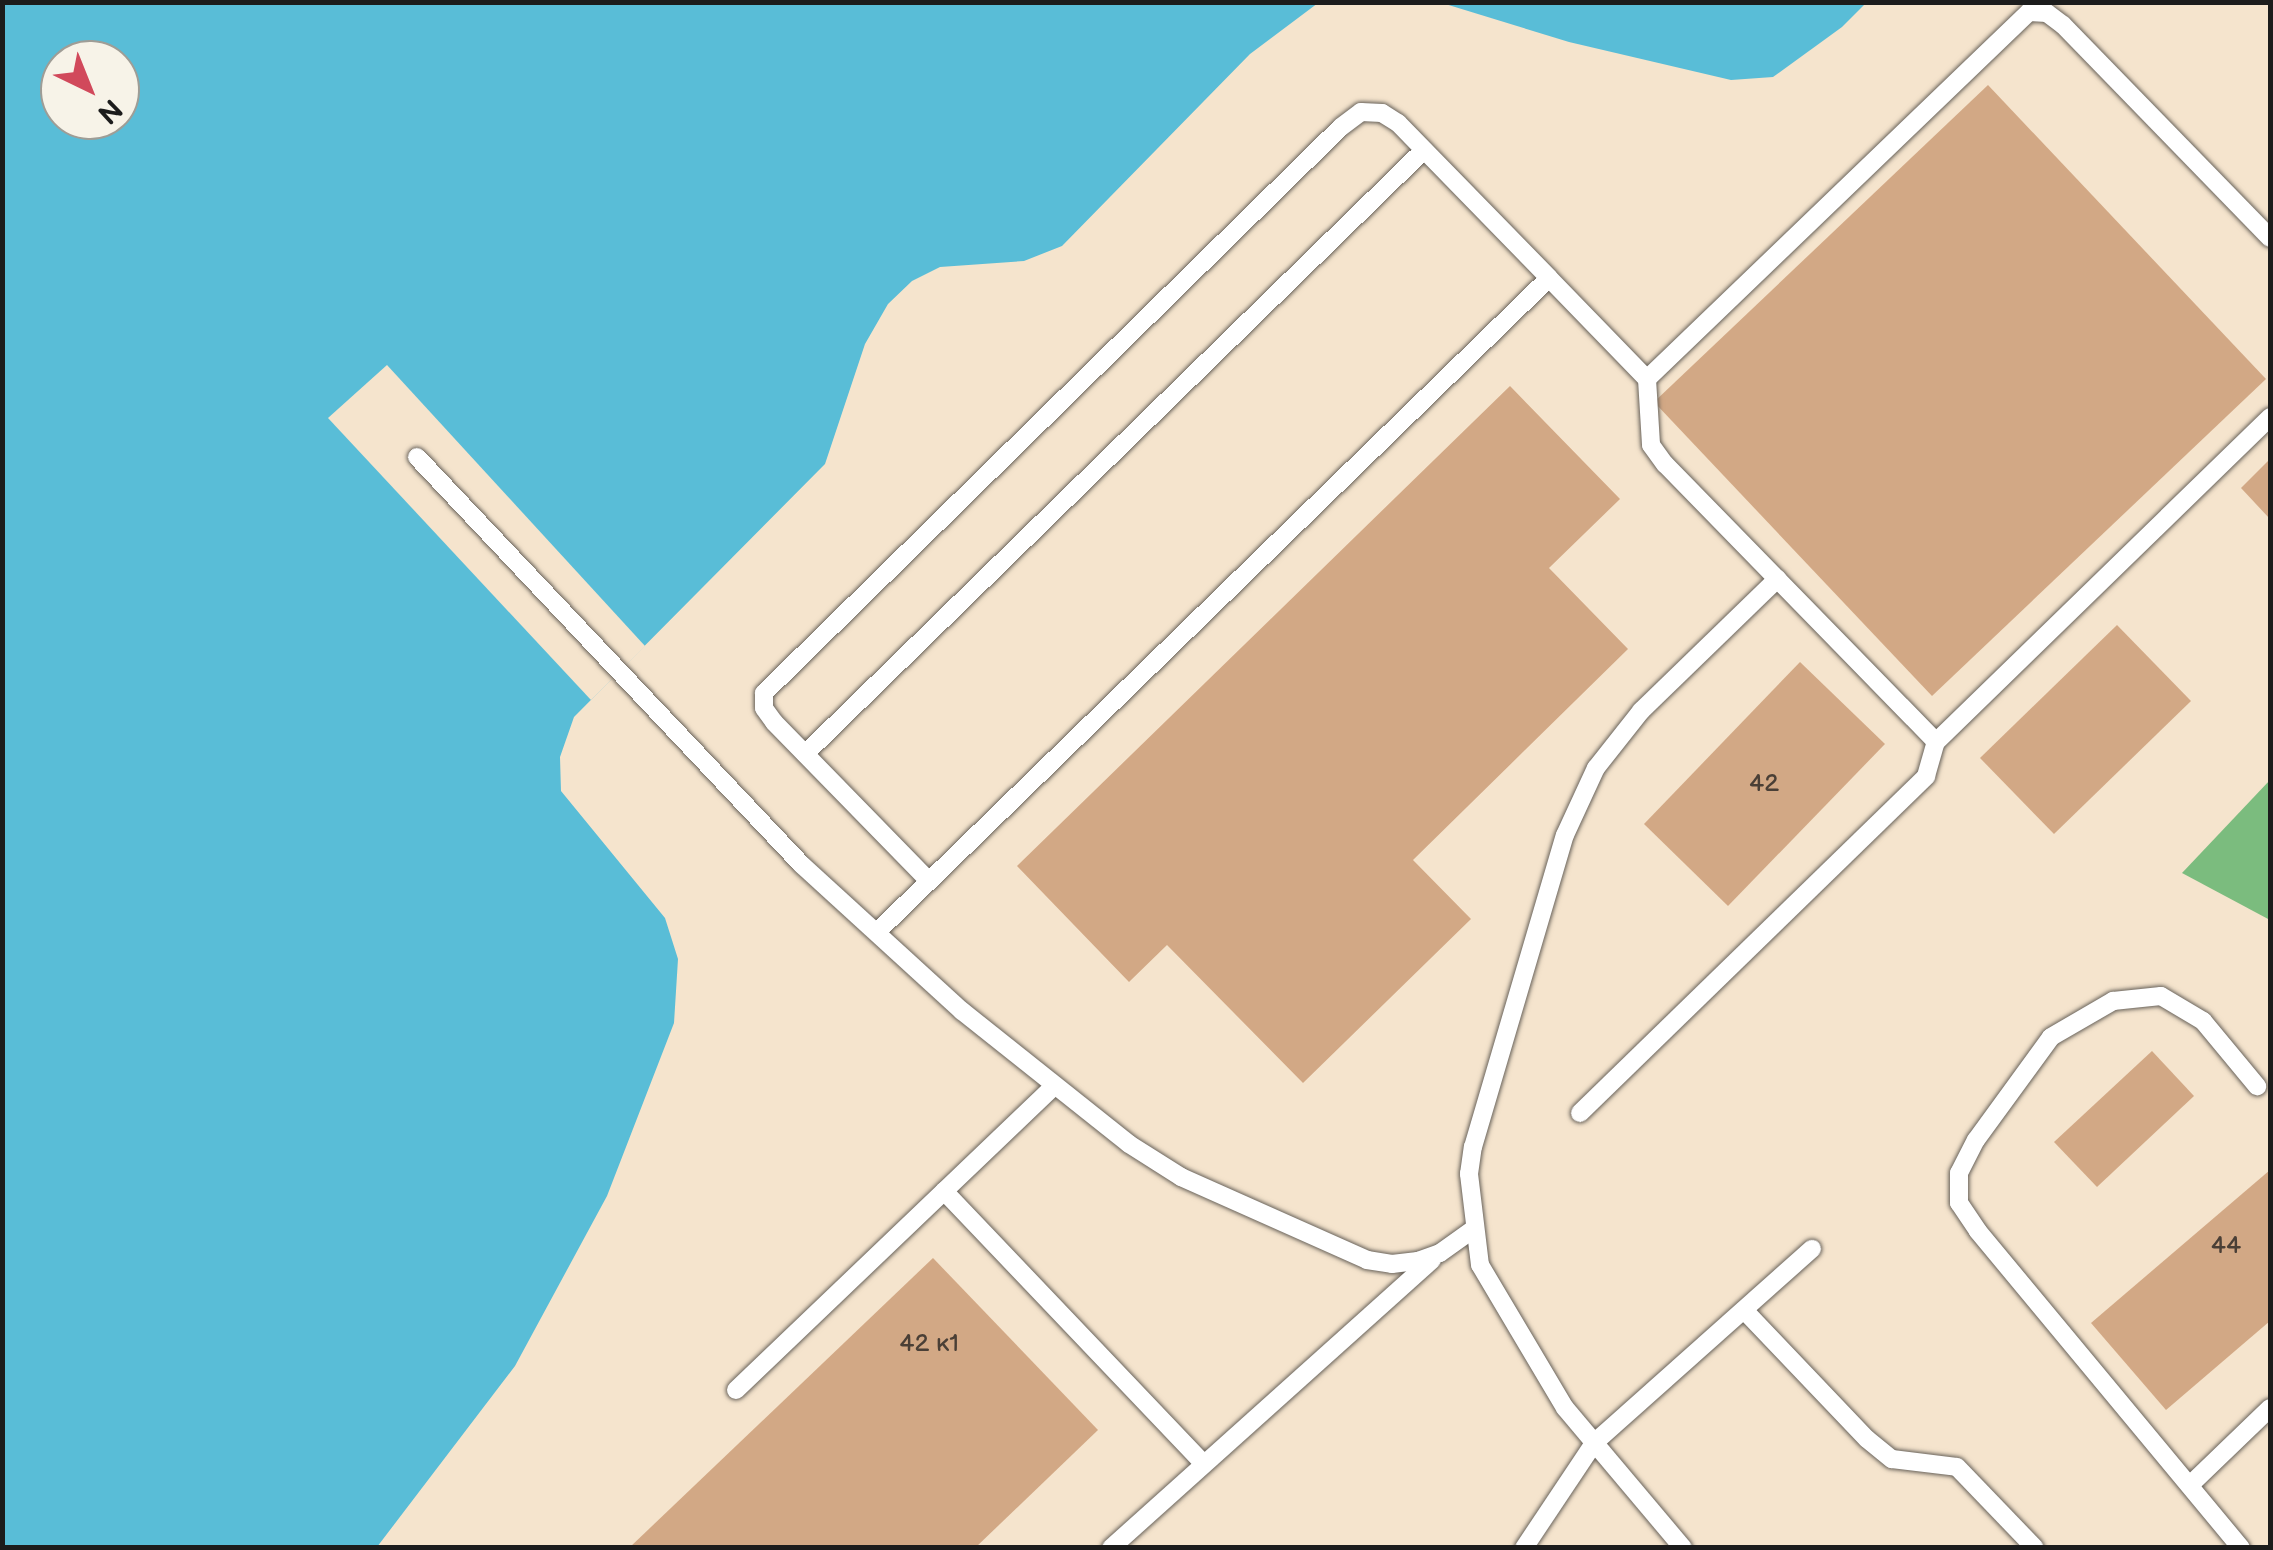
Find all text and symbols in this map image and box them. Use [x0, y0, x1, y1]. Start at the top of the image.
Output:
north arrow [40, 40, 140, 140]
text: N [90, 92, 128, 130]
house number: 42 [1749, 769, 1779, 799]
house number: 44 [2211, 1231, 2241, 1261]
house number: 42 к1 [899, 1329, 959, 1359]

